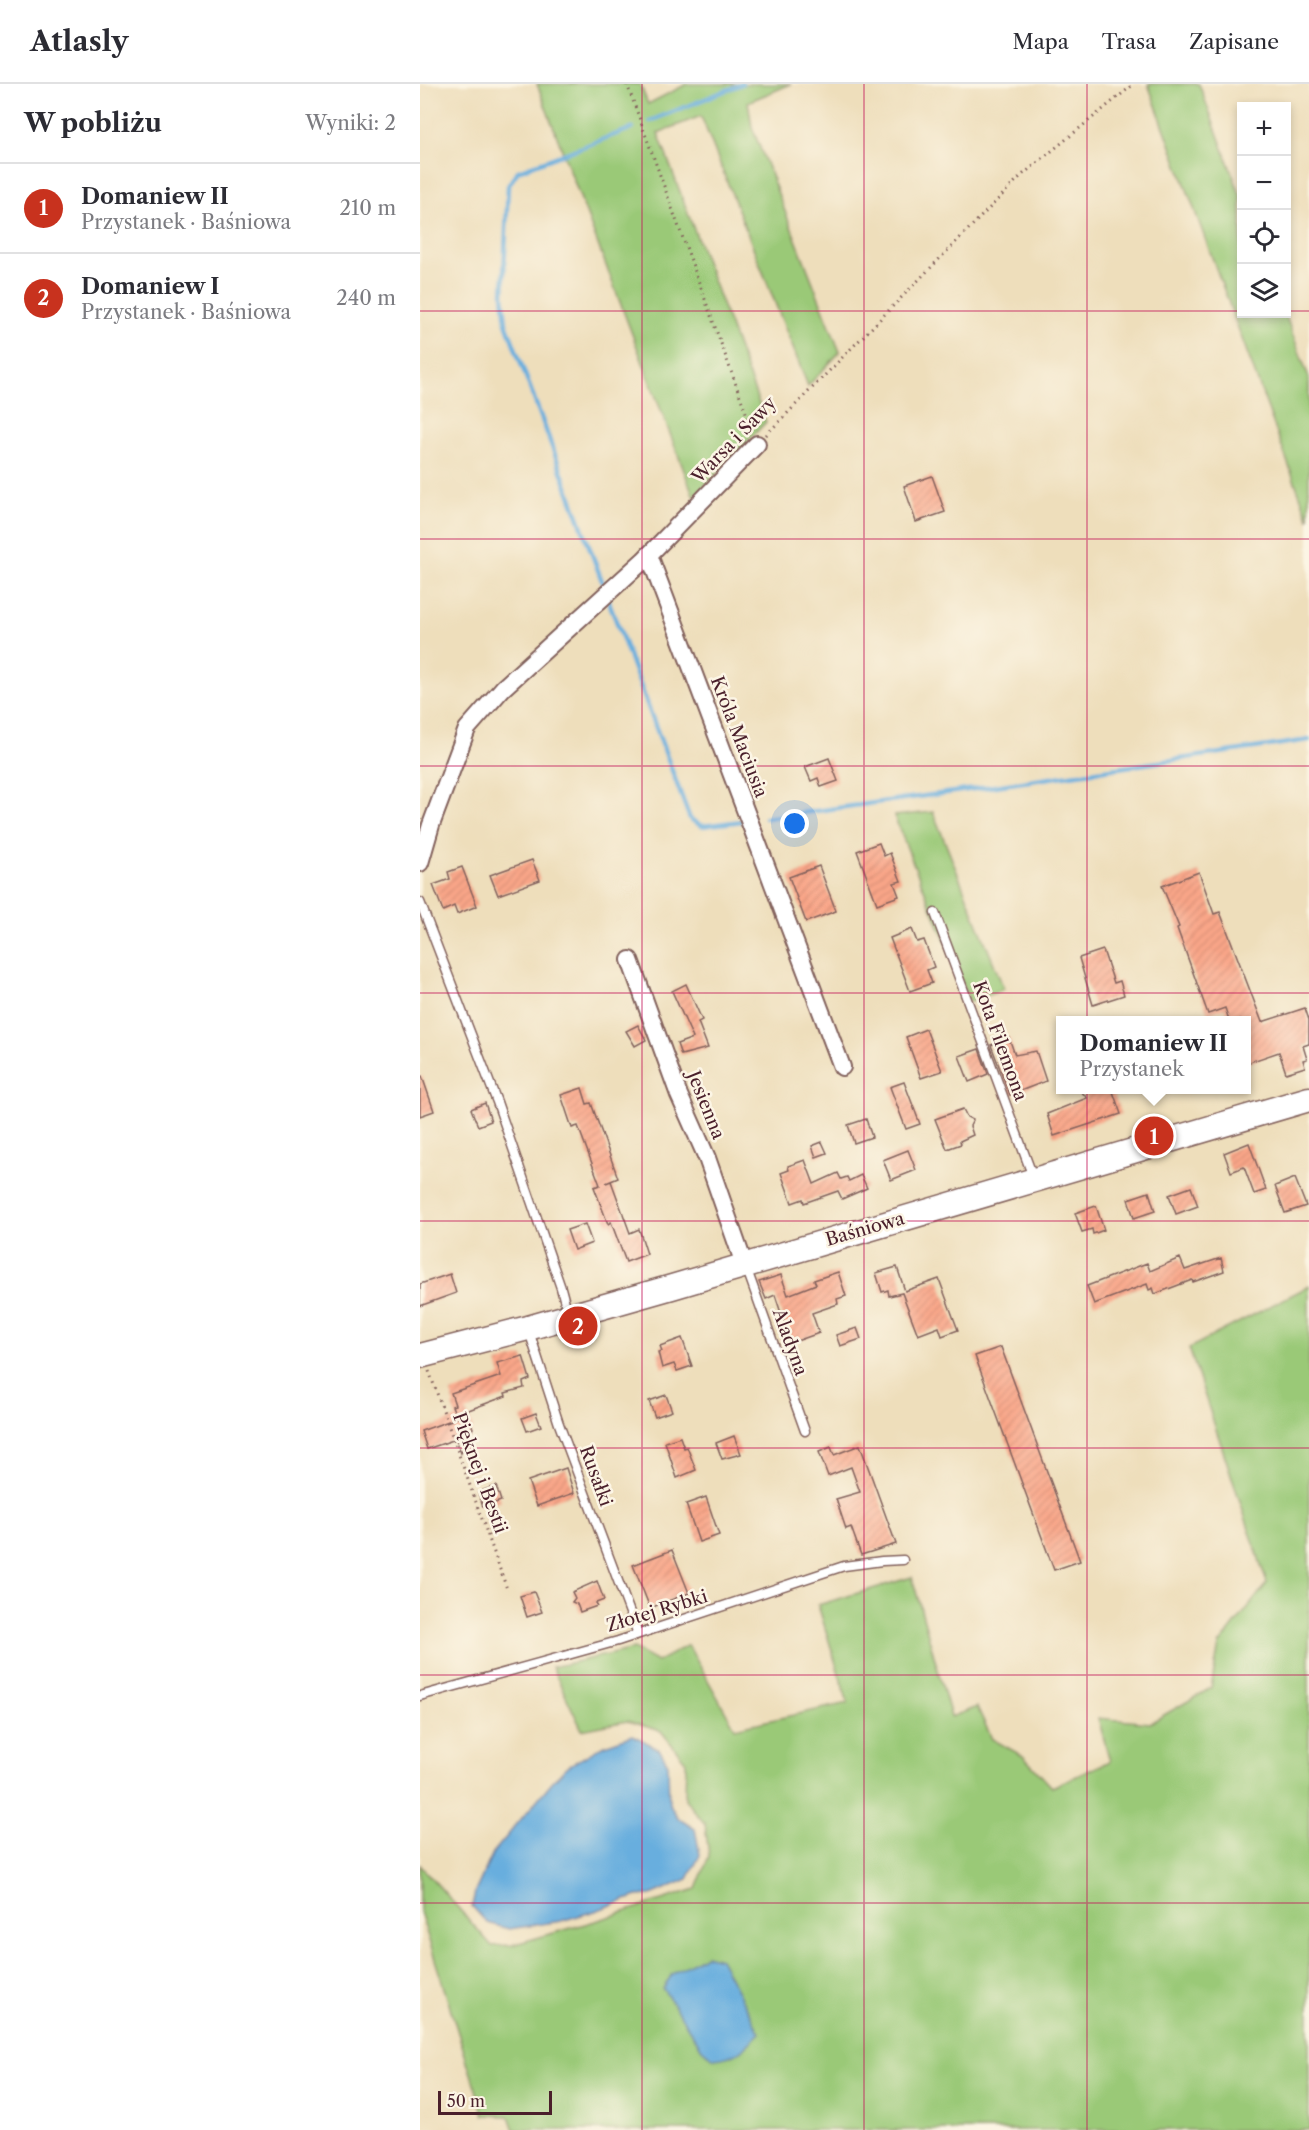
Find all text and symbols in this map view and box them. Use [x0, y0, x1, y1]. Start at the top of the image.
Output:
text: Atlasly [30, 24, 129, 58]
text: Mapa [1013, 29, 1069, 54]
text: Trasa [1102, 29, 1156, 54]
text: Zapisane [1189, 29, 1279, 54]
map controls [1237, 102, 1291, 318]
button: + [1237, 102, 1291, 156]
text: W pobliżu [24, 107, 162, 139]
text: Wyniki: 2 [305, 111, 396, 135]
button: − [1237, 156, 1291, 210]
text: Domaniew II [81, 183, 229, 210]
text: 1 [39, 196, 48, 220]
text: 210 m [339, 196, 396, 220]
text: Przystanek · Baśniowa [81, 210, 291, 234]
button: locate [1237, 210, 1291, 264]
button: layers [1237, 264, 1291, 318]
text: Domaniew I [81, 273, 220, 300]
text: 2 [38, 286, 49, 310]
text: 240 m [336, 286, 396, 310]
text: Przystanek · Baśniowa [81, 300, 291, 324]
street label: Warsa i Sawy [686, 391, 781, 489]
street label: Króla Maciusia [706, 673, 772, 801]
your location [780, 809, 809, 838]
street label: Kota Filemona [968, 978, 1032, 1104]
popup [1056, 1016, 1251, 1094]
text: Domaniew II [1080, 1030, 1227, 1057]
text: Przystanek [1080, 1057, 1184, 1081]
street label: Jesienna [681, 1065, 730, 1143]
pin: 1 [1134, 1114, 1174, 1158]
street label: Baśniowa [823, 1207, 907, 1251]
pin: 2 [558, 1304, 598, 1348]
street label: Aladyna [767, 1305, 812, 1379]
street label: Pięknej i Bestii [448, 1410, 512, 1537]
street label: Rusałki [575, 1443, 617, 1510]
street label: Złotej Rybki [604, 1585, 711, 1637]
scale bar [438, 2088, 552, 2116]
text: 50 m [447, 2091, 485, 2111]

